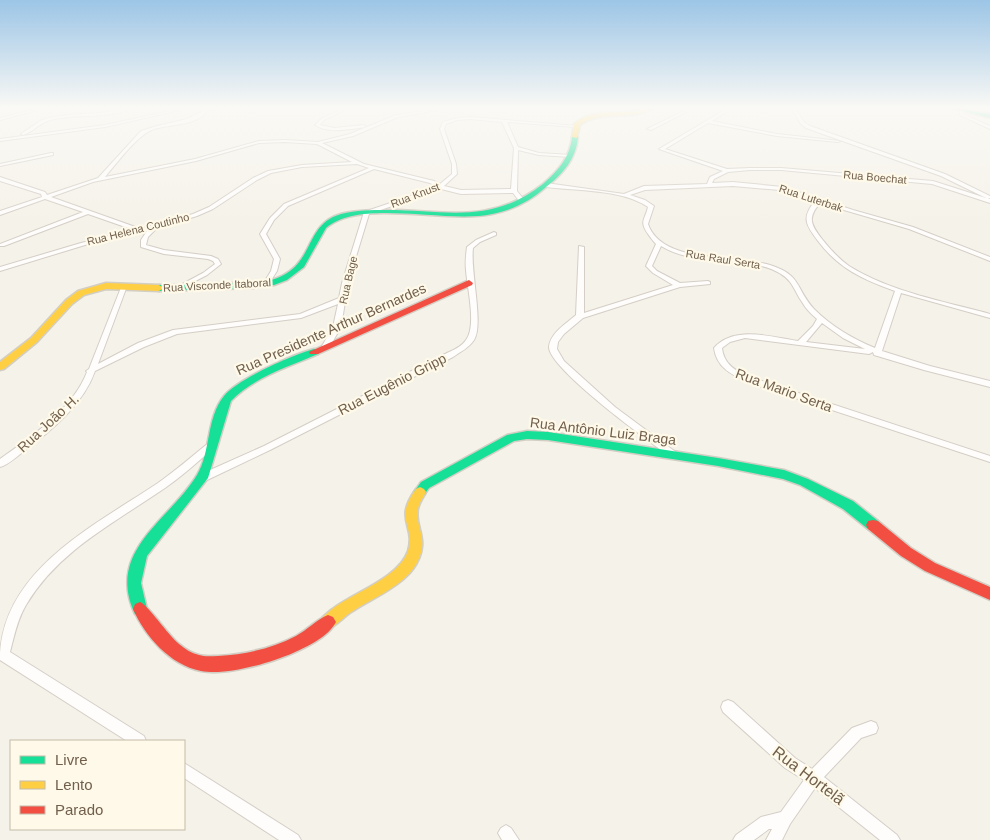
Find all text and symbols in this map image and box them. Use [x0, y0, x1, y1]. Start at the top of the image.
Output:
street label: Rua Boechat [843, 168, 907, 186]
street label: Rua Knust [389, 180, 441, 210]
street label: Rua Luterbak [778, 182, 845, 214]
street label: Rua Helena Coutinho [86, 210, 190, 248]
street label: Rua Raul Serta [685, 247, 762, 271]
street label: Rua Bage [337, 255, 359, 305]
street label: Rua Visconde Itaboral [163, 276, 271, 294]
street label: Rua Presidente Arthur Bernardes [234, 280, 428, 378]
street label: Rua Eugênio Gripp [335, 350, 449, 418]
street label: Rua Mario Serta [733, 365, 835, 415]
street label: Rua João H. [14, 391, 82, 455]
street label: Rua Antônio Luiz Braga [529, 414, 677, 448]
legend [10, 740, 185, 830]
street label: Rua Hortelã [769, 743, 848, 808]
text: Livre [55, 751, 88, 768]
text: Lento [55, 776, 93, 793]
text: Parado [55, 801, 103, 818]

